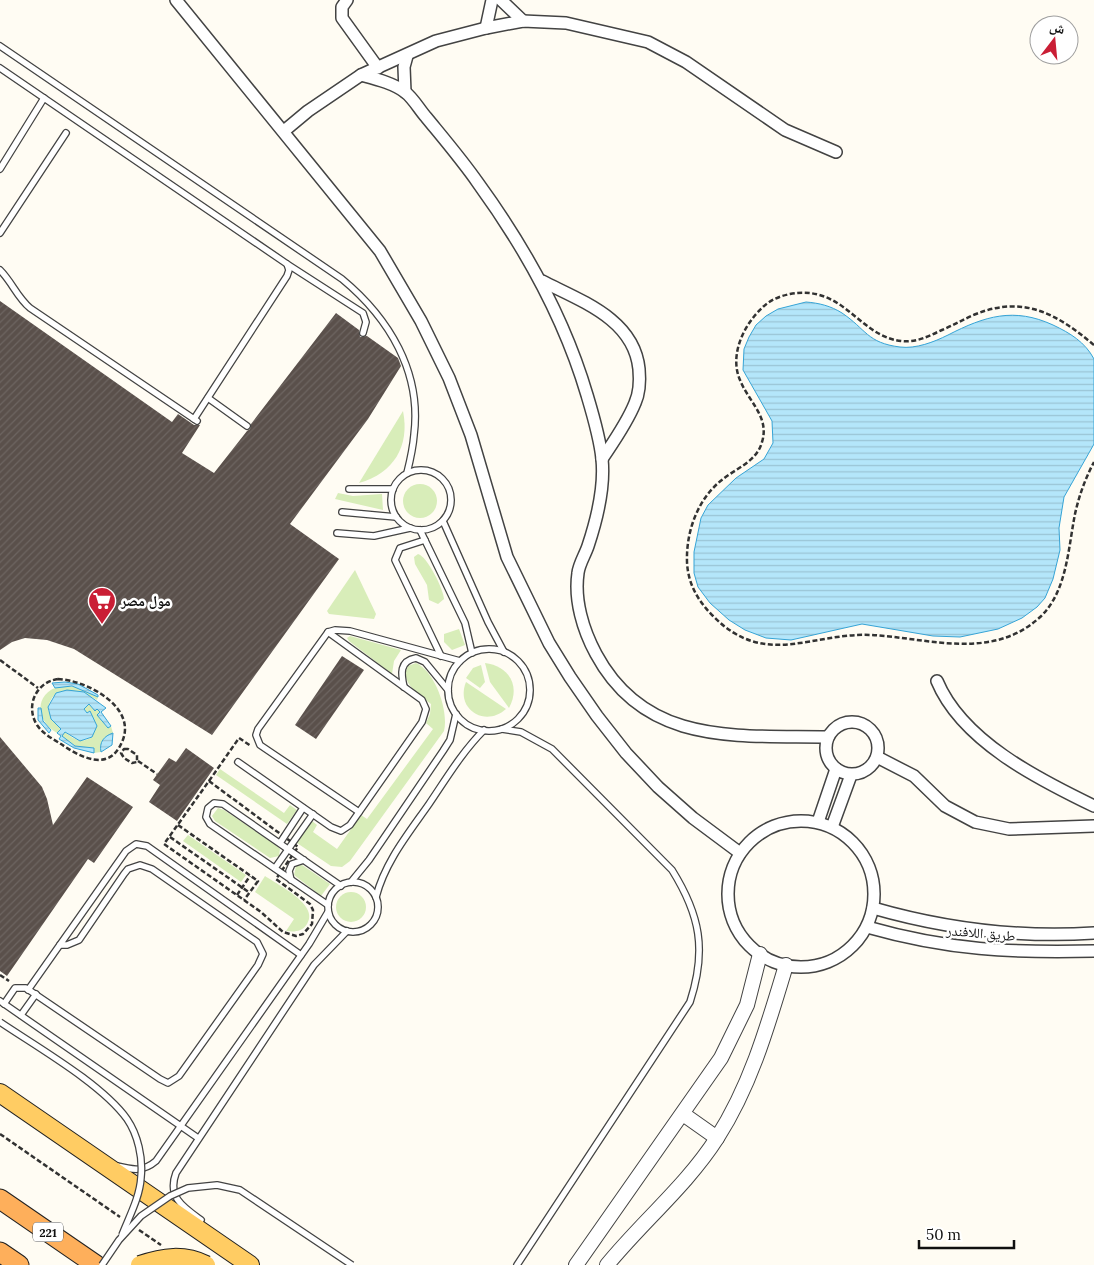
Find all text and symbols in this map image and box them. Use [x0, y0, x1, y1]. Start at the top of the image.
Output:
north arrow [1029, 15, 1079, 65]
text: ش [1048, 17, 1067, 38]
supermarket icon: مول مصر [87, 586, 117, 625]
place label: مول مصر [120, 592, 171, 610]
street label: طريق اللافندر [945, 921, 1016, 946]
scale bar [919, 1218, 1014, 1250]
road number: 221 [33, 1222, 63, 1242]
text: 50 m [926, 1225, 961, 1244]

